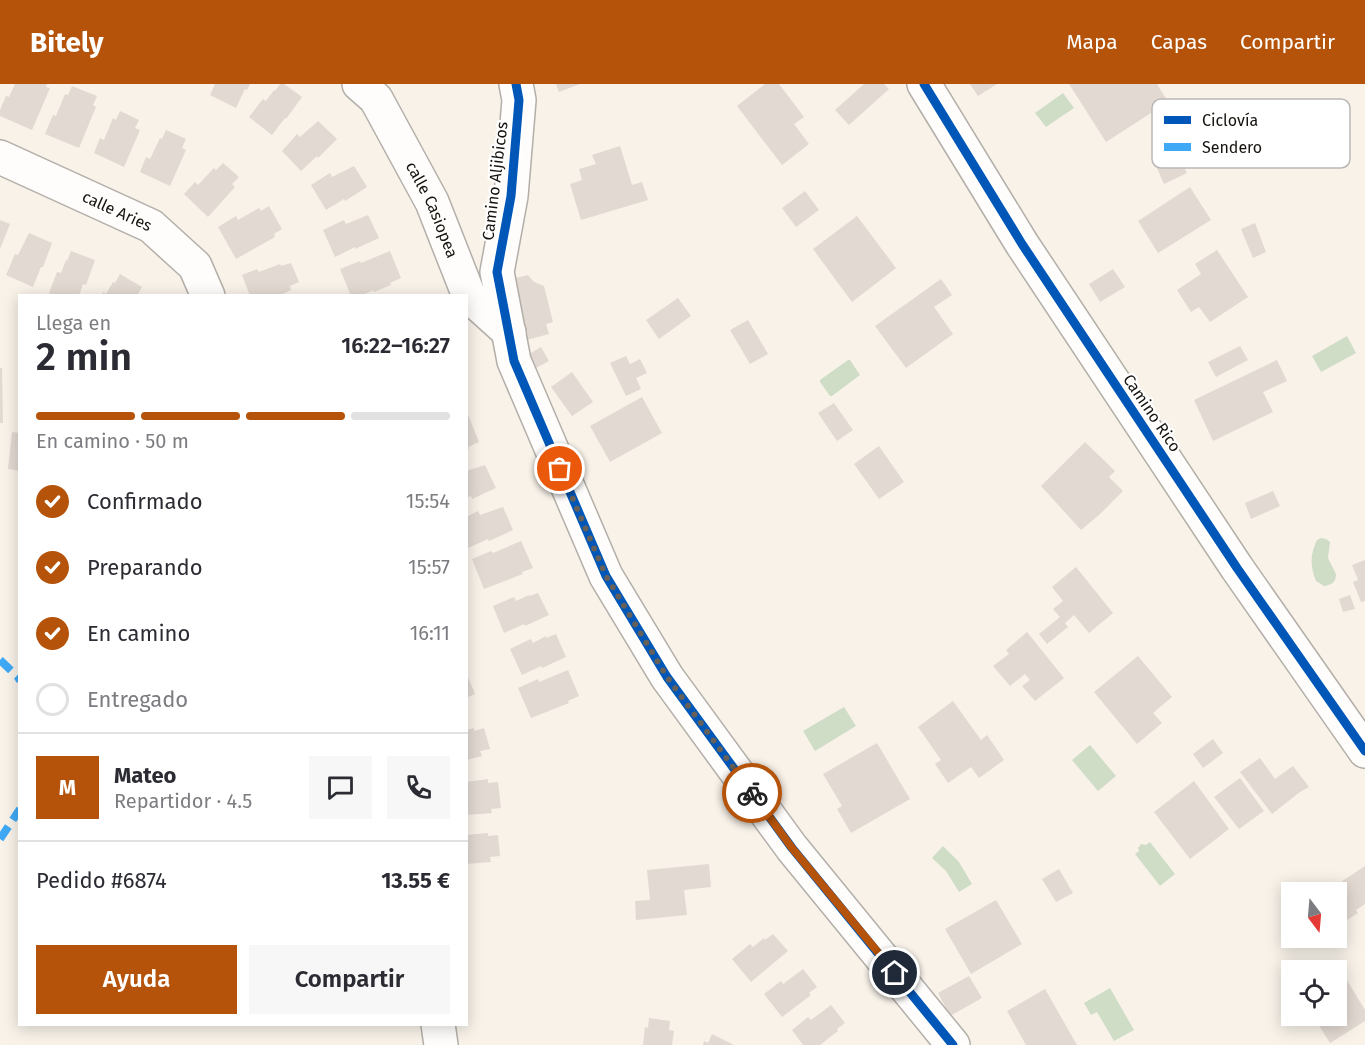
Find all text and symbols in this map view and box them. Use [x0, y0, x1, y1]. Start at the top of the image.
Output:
text: Bitely [30, 26, 103, 59]
text: Mapa [1066, 29, 1118, 55]
text: Capas [1151, 29, 1207, 55]
text: Compartir [1240, 29, 1335, 55]
legend [1152, 99, 1350, 168]
text: Ciclovía [1202, 111, 1258, 130]
street label: Camino Aljibicos [478, 120, 512, 242]
text: Sendero [1202, 138, 1262, 157]
street label: calle Casiopea [402, 158, 462, 260]
street label: calle Aries [80, 187, 155, 235]
text: Llega en [36, 311, 111, 335]
text: 16:22–16:27 [341, 332, 450, 359]
text: 2 min [36, 334, 132, 380]
street label: Camino Rico [1119, 371, 1185, 455]
text: En camino · 50 m [36, 429, 189, 453]
pin [534, 443, 585, 494]
icon: bag [543, 452, 576, 485]
icon: check [36, 485, 69, 518]
text: Confirmado [87, 488, 203, 515]
text: 15:54 [406, 489, 450, 513]
icon: check [36, 551, 69, 584]
text: Preparando [87, 554, 203, 581]
text: 15:57 [408, 555, 450, 579]
icon: check [36, 617, 69, 650]
text: En camino [87, 620, 190, 647]
text: 16:11 [410, 621, 450, 645]
text: Entregado [87, 686, 188, 713]
button: chat [309, 756, 372, 819]
button: phone [387, 756, 450, 819]
text: Mateo [114, 762, 176, 789]
courier [722, 763, 782, 823]
text: M [59, 774, 76, 801]
icon: bike [736, 777, 769, 810]
text: Repartidor · 4.5 [114, 789, 252, 813]
text: Pedido #6874 [36, 867, 167, 894]
text: 13.55 € [381, 867, 450, 894]
north arrow [1281, 882, 1347, 948]
map controls [1281, 882, 1347, 1026]
button: Ayuda [36, 945, 237, 1014]
button: Compartir [249, 945, 450, 1014]
pin [869, 947, 920, 998]
icon: home [878, 956, 911, 989]
button: locate [1281, 960, 1347, 1026]

